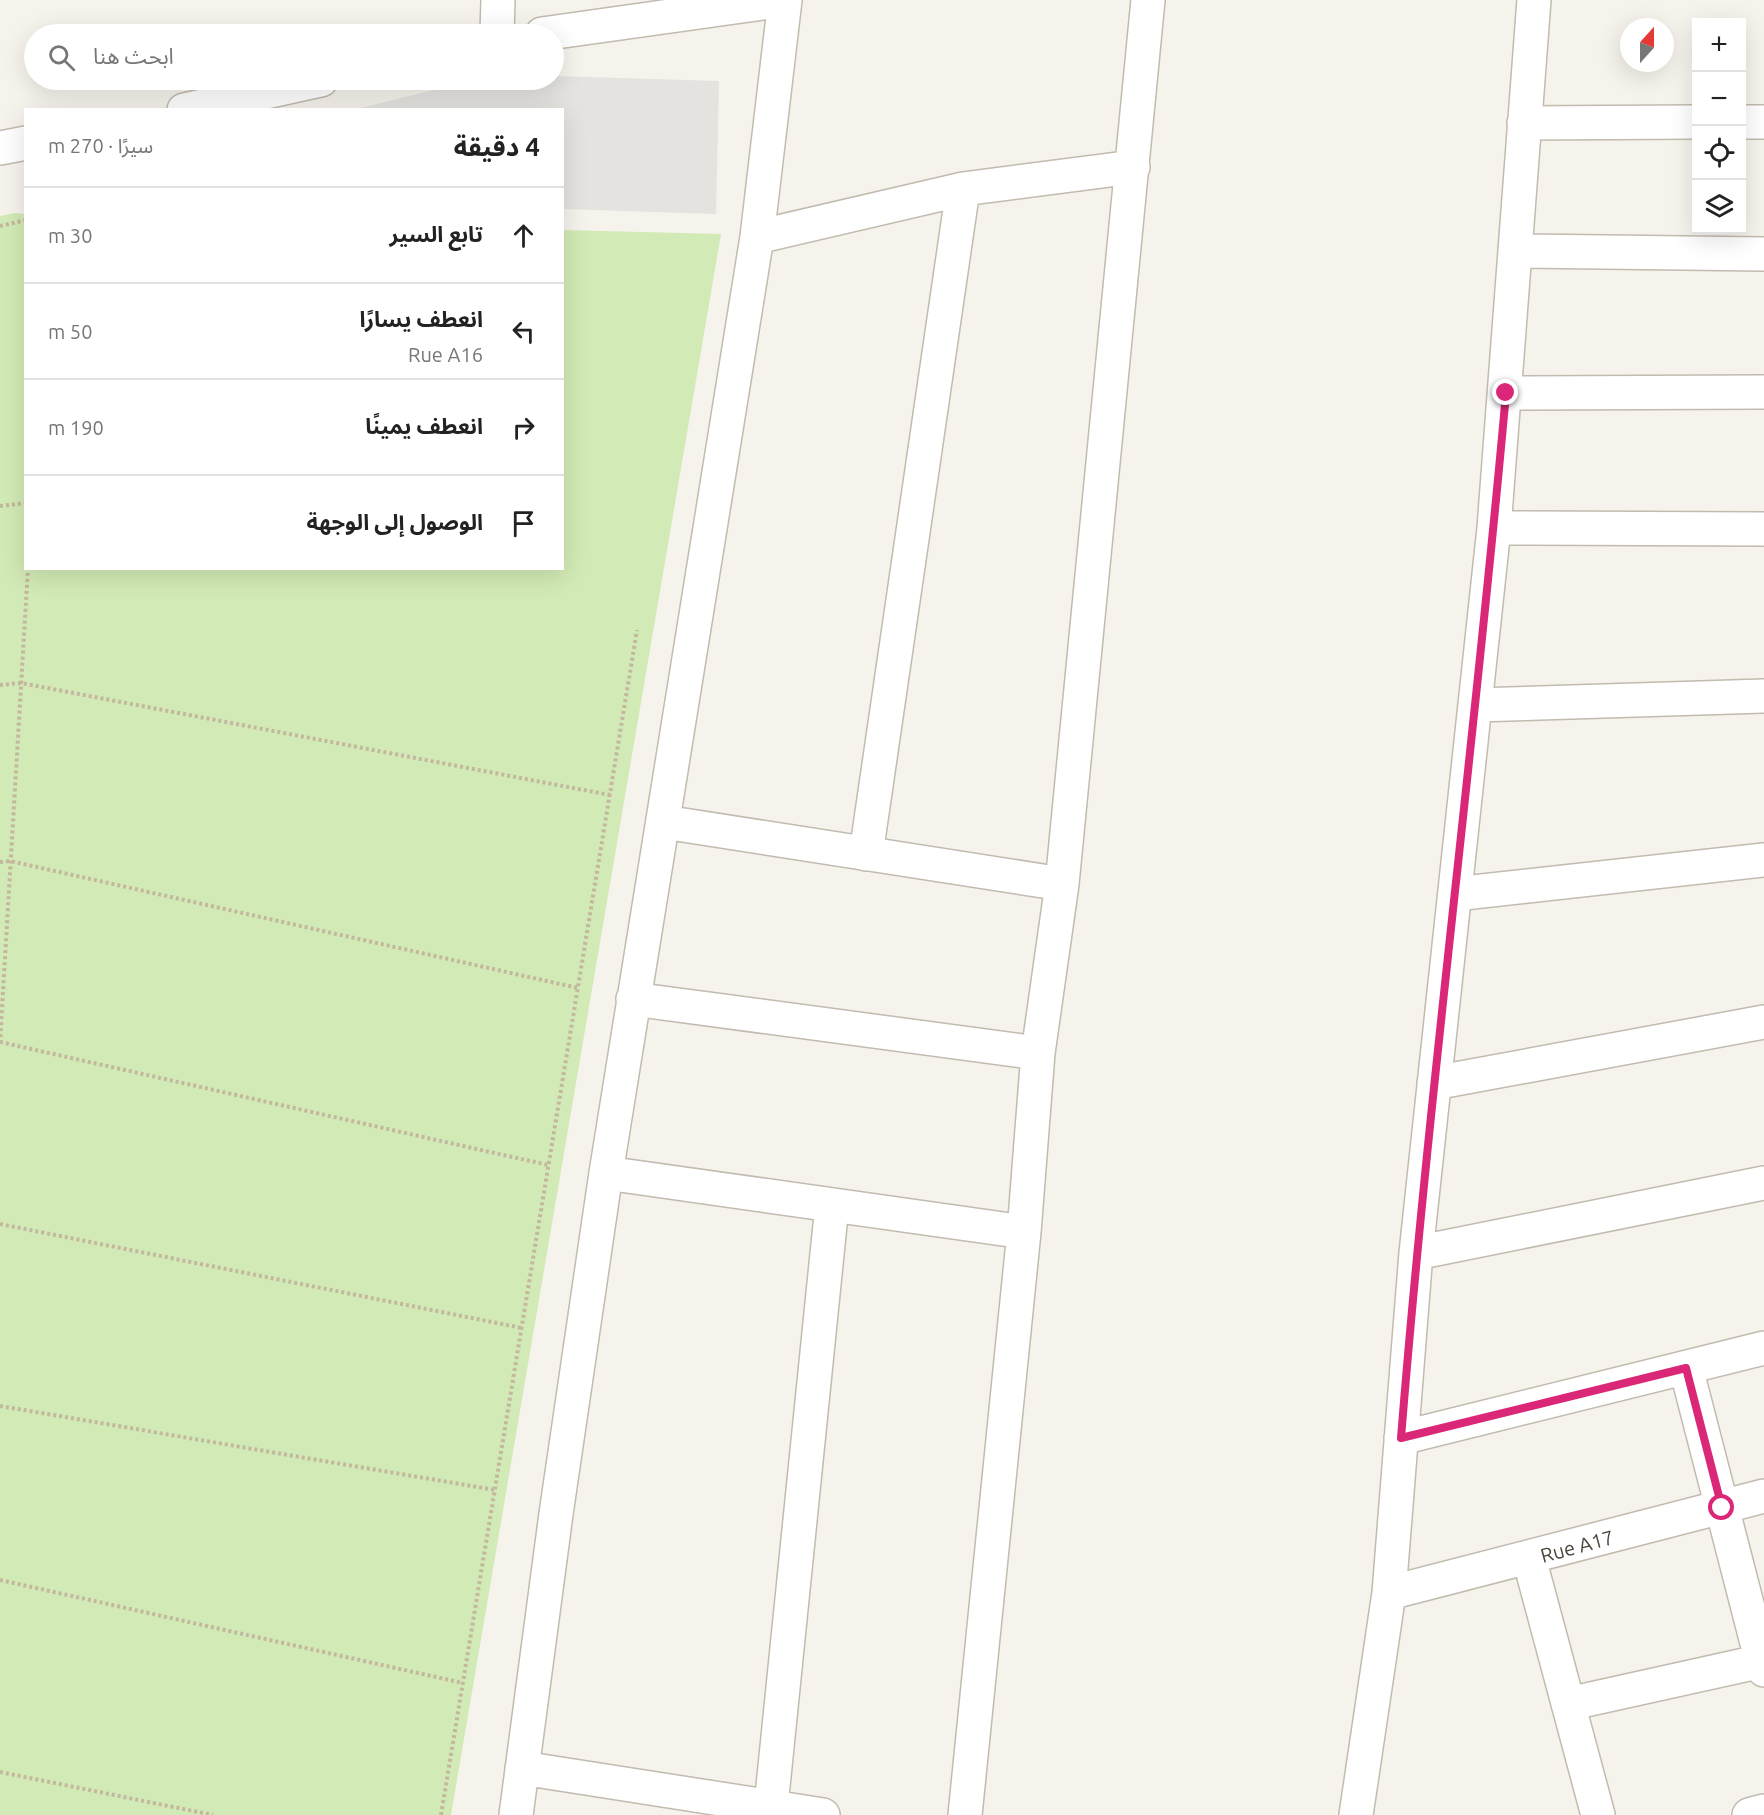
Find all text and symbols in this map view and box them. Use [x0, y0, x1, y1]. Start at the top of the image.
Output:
north arrow [1620, 18, 1674, 72]
map controls [1692, 18, 1746, 234]
button: + [1692, 18, 1746, 72]
search box [24, 24, 564, 90]
icon: search [45, 41, 78, 74]
text: ابحث هنا [93, 43, 174, 68]
button: − [1692, 72, 1746, 126]
button: locate [1692, 126, 1746, 180]
text: 4 دقيقة [454, 132, 540, 161]
text: سيرًا · 270 m [48, 134, 153, 157]
button: layers [1692, 180, 1746, 234]
icon: ahead [507, 219, 540, 252]
text: تابع السير [390, 221, 483, 246]
text: 30 m [48, 224, 92, 247]
text: انعطف يسارًا [360, 306, 483, 331]
icon: left [507, 315, 540, 348]
text: 50 m [48, 320, 92, 343]
text: Rue A16 [408, 343, 483, 366]
route end [1492, 379, 1518, 405]
icon: right [507, 411, 540, 444]
text: انعطف يمينًا [365, 413, 483, 438]
text: 190 m [48, 416, 104, 439]
icon: arrive [507, 507, 540, 540]
text: الوصول إلى الوجهة [306, 509, 483, 534]
route start [1708, 1494, 1734, 1520]
street label: Rue A17 [1538, 1525, 1616, 1567]

